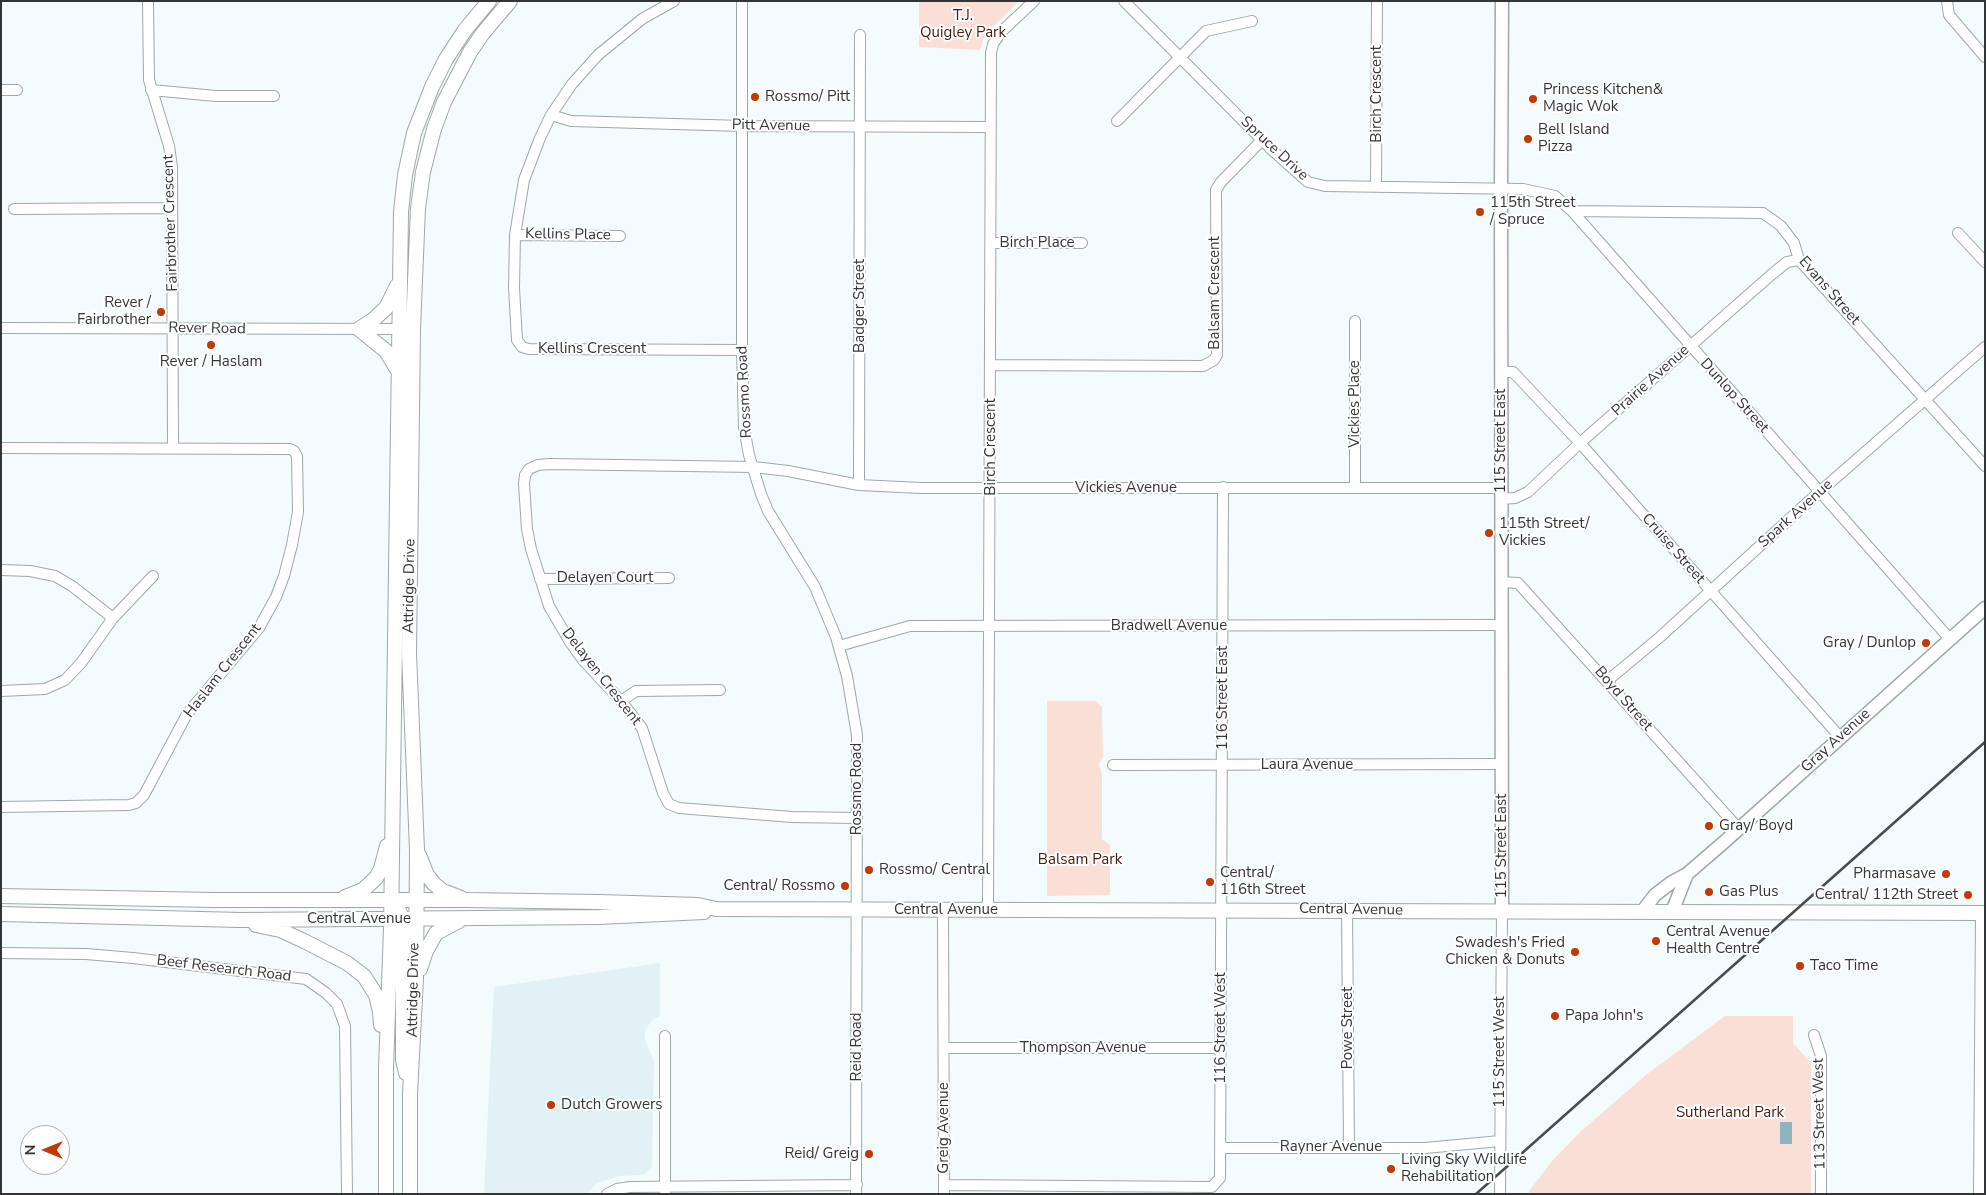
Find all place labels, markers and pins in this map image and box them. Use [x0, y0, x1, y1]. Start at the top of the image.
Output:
place label: Princess Kitchen& Magic Wok [1543, 81, 1663, 116]
place label: Rossmo/ Pitt [765, 88, 850, 106]
marker: Rossmo/ Pitt [749, 91, 761, 103]
marker: Princess Kitchen& Magic Wok [1527, 93, 1539, 105]
place label: Bell Island Pizza [1538, 121, 1610, 156]
marker: Bell Island Pizza [1522, 133, 1534, 145]
place label: 115th Street / Spruce [1490, 194, 1576, 229]
marker: 115th Street / Spruce [1474, 206, 1486, 218]
place label: Rever / Fairbrother [77, 294, 151, 329]
marker: Rever / Fairbrother [155, 306, 167, 318]
marker: Rever / Haslam [205, 339, 217, 351]
place label: Rever / Haslam [160, 353, 262, 371]
place label: 115th Street/ Vickies [1499, 515, 1590, 550]
marker: 115th Street/ Vickies [1483, 527, 1495, 539]
place label: Gray / Dunlop [1823, 634, 1916, 652]
marker: Gray / Dunlop [1920, 637, 1932, 649]
place label: Gray/ Boyd [1719, 817, 1793, 835]
marker: Gray/ Boyd [1703, 820, 1715, 832]
place label: Rossmo/ Central [879, 861, 990, 879]
marker: Rossmo/ Central [863, 864, 875, 876]
place label: Central/ 116th Street [1220, 864, 1306, 899]
place label: Pharmasave [1853, 865, 1936, 883]
marker: Pharmasave [1940, 868, 1952, 880]
marker: Central/ 116th Street [1204, 876, 1216, 888]
place label: Central/ Rossmo [724, 877, 835, 895]
marker: Central/ Rossmo [839, 880, 851, 892]
place label: Gas Plus [1719, 883, 1778, 901]
marker: Gas Plus [1703, 886, 1715, 898]
place label: Central/ 112th Street [1815, 886, 1958, 904]
marker: Central/ 112th Street [1962, 889, 1974, 901]
place label: Central Avenue Health Centre [1666, 923, 1770, 958]
place label: Swadesh's Fried Chicken & Donuts [1445, 934, 1565, 969]
marker: Central Avenue Health Centre [1650, 935, 1662, 947]
marker: Swadesh's Fried Chicken & Donuts [1569, 946, 1581, 958]
place label: Taco Time [1810, 957, 1878, 975]
marker: Taco Time [1794, 960, 1806, 972]
place label: Papa John's [1565, 1007, 1643, 1025]
marker: Papa John's [1549, 1010, 1561, 1022]
place label: Dutch Growers [561, 1096, 662, 1114]
marker: Dutch Growers [545, 1099, 557, 1111]
place label: Reid/ Greig [784, 1145, 859, 1163]
marker: Reid/ Greig [863, 1148, 875, 1160]
place label: Living Sky Wildlife Rehabilitation [1401, 1151, 1527, 1186]
marker: Living Sky Wildlife Rehabilitation [1385, 1163, 1397, 1175]

